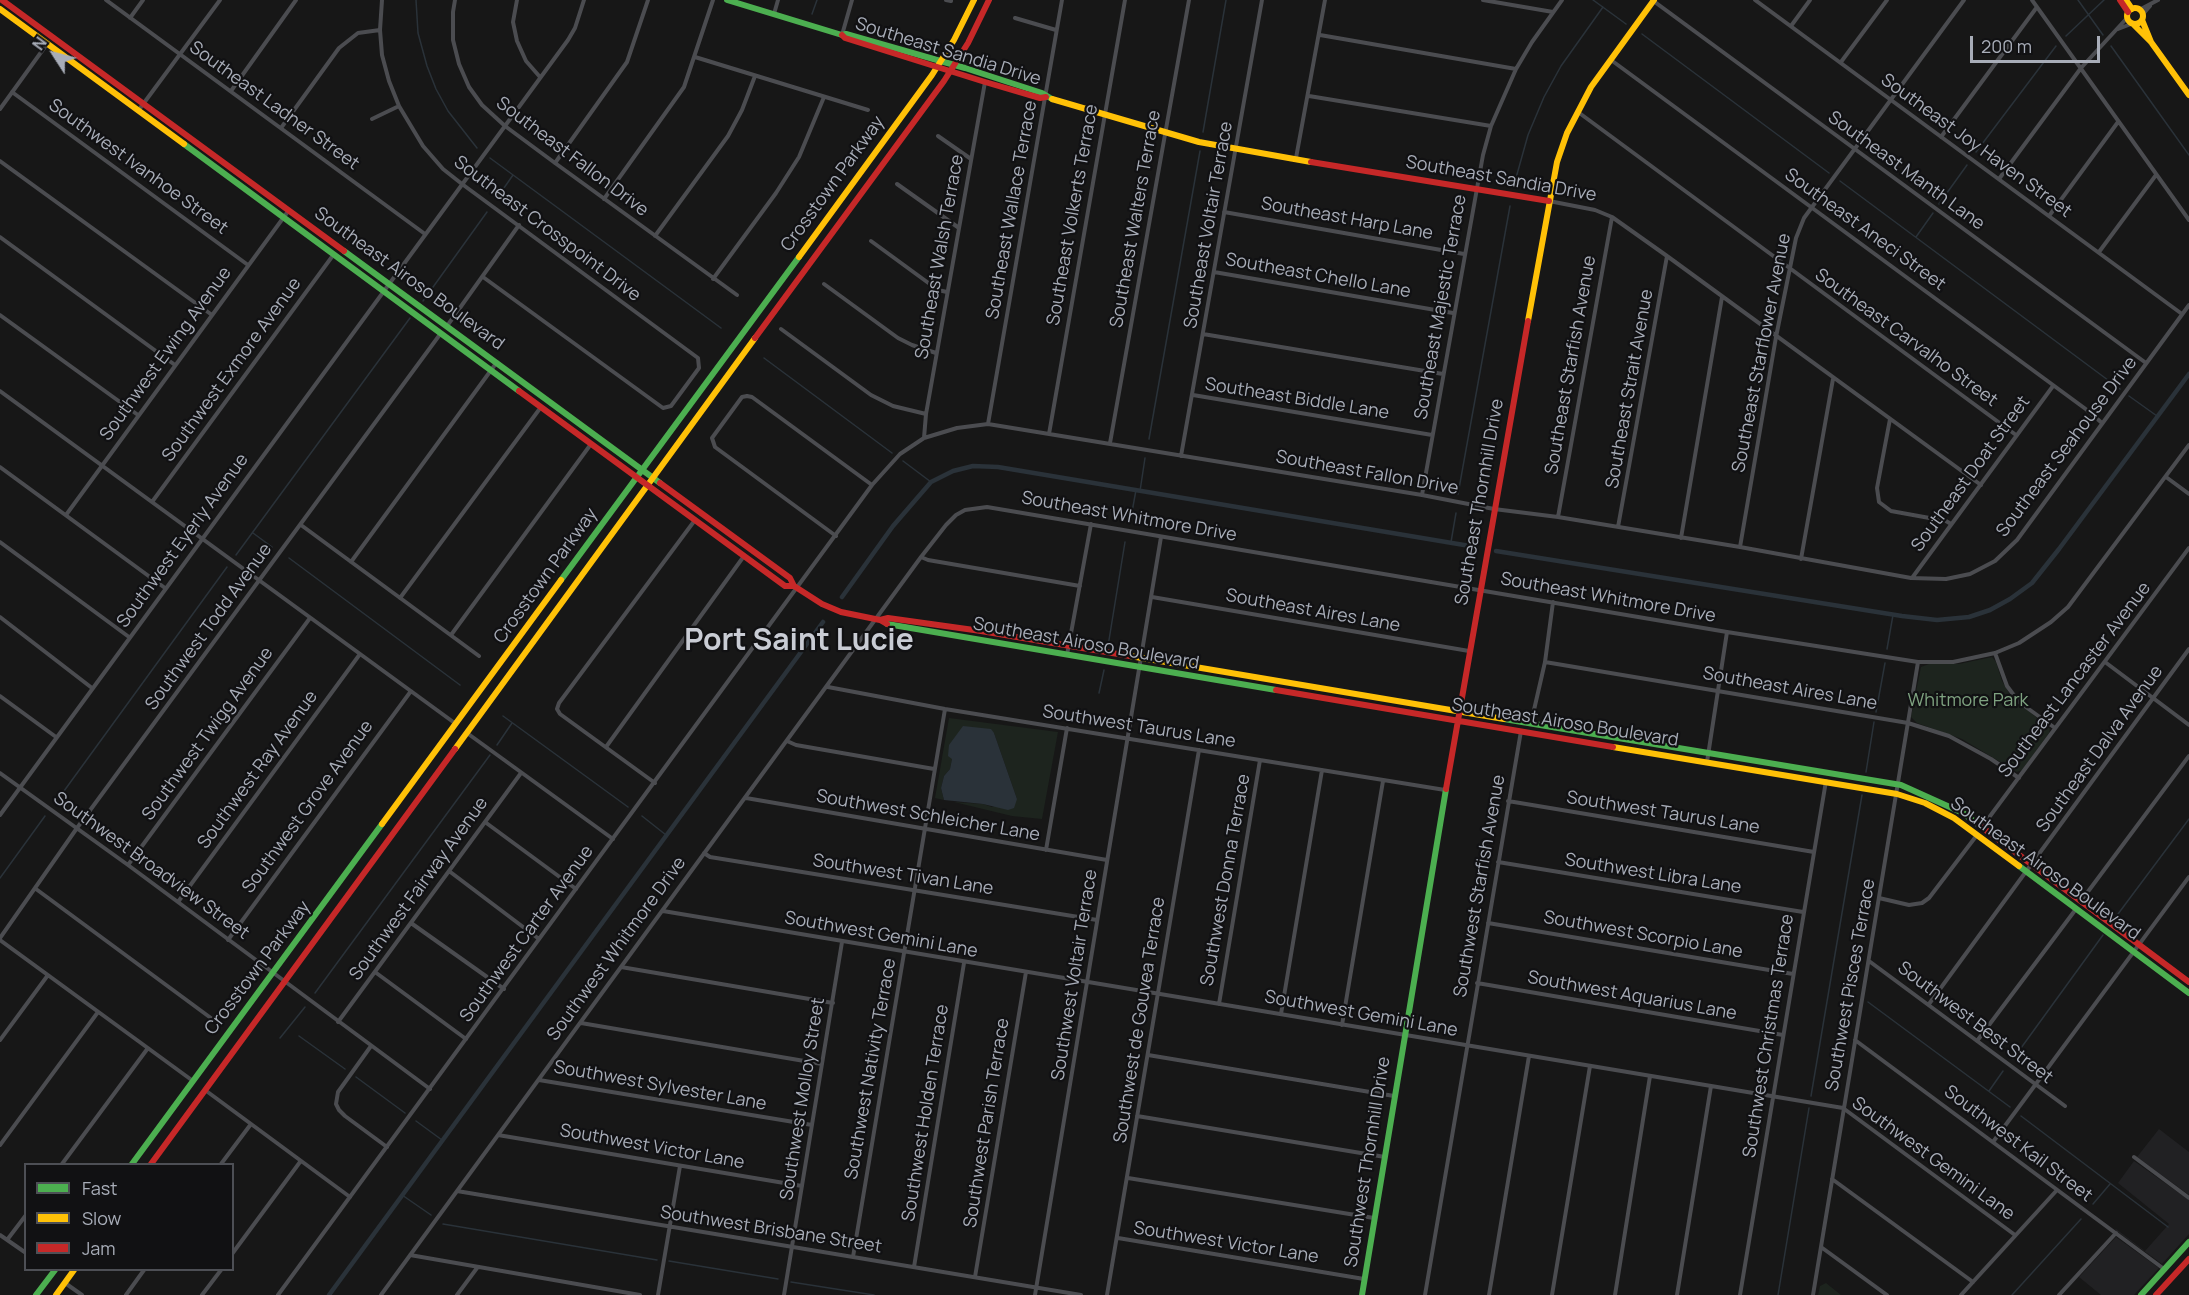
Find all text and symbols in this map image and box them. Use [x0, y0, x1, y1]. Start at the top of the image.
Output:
street label: Southeast Sandia Drive [852, 13, 1044, 91]
north arrow [24, 24, 84, 84]
scale bar [1973, 24, 2104, 62]
text: N [27, 32, 52, 55]
text: 200 m [1981, 34, 2032, 58]
street label: Southeast Ladner Street [185, 37, 363, 175]
street label: Southeast Joy Haven Street [1876, 69, 2076, 223]
street label: Southeast Fallon Drive [492, 93, 652, 221]
street label: Southwest Ivanhoe Street [44, 95, 232, 239]
street label: Southeast Wallace Terrace [982, 99, 1042, 321]
street label: Southeast Volkerts Terrace [1043, 103, 1103, 327]
street label: Southeast Manth Lane [1823, 107, 1989, 235]
street label: Southeast Walters Terrace [1106, 109, 1166, 329]
street label: Crosstown Parkway [777, 112, 889, 256]
street label: Southeast Voltair Terrace [1180, 120, 1238, 330]
street label: Southeast Crosspoint Drive [449, 152, 645, 306]
street label: Southeast Sandia Drive [1404, 152, 1598, 206]
street label: Southeast Walsh Terrace [911, 153, 969, 361]
street label: Southeast Aneci Street [1780, 164, 1950, 296]
street label: Southeast Harp Lane [1259, 193, 1435, 245]
street label: Southeast Majestic Terrace [1411, 193, 1471, 421]
street label: Southeast Airoso Boulevard [310, 203, 508, 355]
street label: Southeast Starflower Avenue [1728, 232, 1796, 474]
street label: Southeast Chello Lane [1224, 249, 1412, 303]
street label: Southeast Starfish Avenue [1541, 254, 1601, 476]
street label: Southwest Ewing Avenue [96, 263, 236, 445]
street label: Southeast Carvalho Street [1810, 264, 2002, 412]
street label: Southwest Exmore Avenue [158, 274, 306, 466]
street label: Southeast Strait Avenue [1602, 288, 1658, 490]
street label: Southeast Seahouse Drive [1992, 353, 2142, 541]
street label: Southeast Biddle Lane [1203, 374, 1391, 424]
street label: Southeast Doat Street [1907, 392, 2035, 556]
street label: Southeast Thornhill Drive [1451, 397, 1509, 607]
street label: Southeast Fallon Drive [1274, 446, 1460, 500]
street label: Southwest Eyerly Avenue [113, 450, 253, 632]
street label: Southeast Whitmore Drive [1020, 487, 1238, 547]
street label: Crosstown Parkway [490, 504, 602, 648]
street label: Southwest Todd Avenue [141, 539, 277, 715]
street label: Southeast Whitmore Drive [1499, 568, 1717, 628]
street label: Southeast Lancaster Avenue [1994, 578, 2156, 782]
street label: Southeast Aires Lane [1224, 585, 1402, 637]
street label: Southeast Airoso Boulevard [971, 613, 1201, 675]
district label: Port Saint Lucie [684, 624, 914, 660]
street label: Southwest Twigg Avenue [138, 643, 278, 825]
street label: Southeast Dalva Avenue [2032, 661, 2168, 837]
street label: Southeast Aires Lane [1701, 663, 1879, 715]
street label: Southwest Ray Avenue [193, 687, 323, 853]
park label: Whitmore Park [1907, 690, 2029, 712]
street label: Southeast Airoso Boulevard [1450, 694, 1680, 752]
street label: Southwest Taurus Lane [1041, 701, 1237, 753]
street label: Southwest Grove Avenue [238, 716, 378, 898]
street label: Southwest Donna Terrace [1197, 772, 1255, 988]
street label: Southwest Starfish Avenue [1450, 773, 1510, 999]
street label: Southwest Schleicher Lane [814, 786, 1042, 846]
street label: Southwest Taurus Lane [1565, 787, 1761, 839]
street label: Southwest Broadview Street [49, 788, 253, 944]
street label: Southwest Fairway Avenue [345, 793, 493, 985]
street label: Southeast Airoso Boulevard [1946, 793, 2144, 945]
street label: Southwest Carter Avenue [456, 841, 598, 1027]
street label: Southwest Libra Lane [1563, 849, 1743, 899]
street label: Southwest Tivan Lane [811, 850, 995, 900]
street label: Southwest Whitmore Drive [543, 853, 691, 1045]
street label: Southwest Voltair Terrace [1048, 868, 1102, 1082]
street label: Southwest Pisces Terrace [1822, 877, 1880, 1093]
street label: Southwest de Gouvea Terrace [1110, 895, 1170, 1145]
street label: Crosstown Parkway [201, 897, 315, 1039]
street label: Southwest Gemini Lane [783, 907, 979, 963]
street label: Southwest Scorpio Lane [1542, 907, 1744, 963]
street label: Southwest Christmas Terrace [1739, 913, 1799, 1159]
street label: Southwest Nativity Terrace [841, 957, 901, 1181]
street label: Southwest Best Street [1893, 957, 2057, 1089]
street label: Southwest Aquarius Lane [1526, 967, 1738, 1025]
street label: Southwest Gemini Lane [1263, 986, 1459, 1042]
street label: Southwest Molloy Street [776, 996, 830, 1202]
street label: Southwest Holden Terrace [898, 1003, 954, 1223]
street label: Southwest Parish Terrace [960, 1017, 1014, 1229]
street label: Southwest Thornhill Drive [1341, 1055, 1395, 1269]
street label: Southwest Sylvester Lane [552, 1057, 768, 1115]
street label: Southwest Kail Street [1940, 1081, 2096, 1207]
street label: Southwest Gemini Lane [1847, 1093, 2019, 1225]
street label: Southwest Victor Lane [558, 1120, 746, 1174]
legend [24, 1163, 234, 1271]
text: Fast [82, 1176, 117, 1200]
street label: Southwest Brisbane Street [659, 1202, 883, 1258]
text: Slow [82, 1206, 121, 1230]
street label: Southwest Victor Lane [1132, 1218, 1320, 1268]
text: Jam [82, 1236, 116, 1260]

